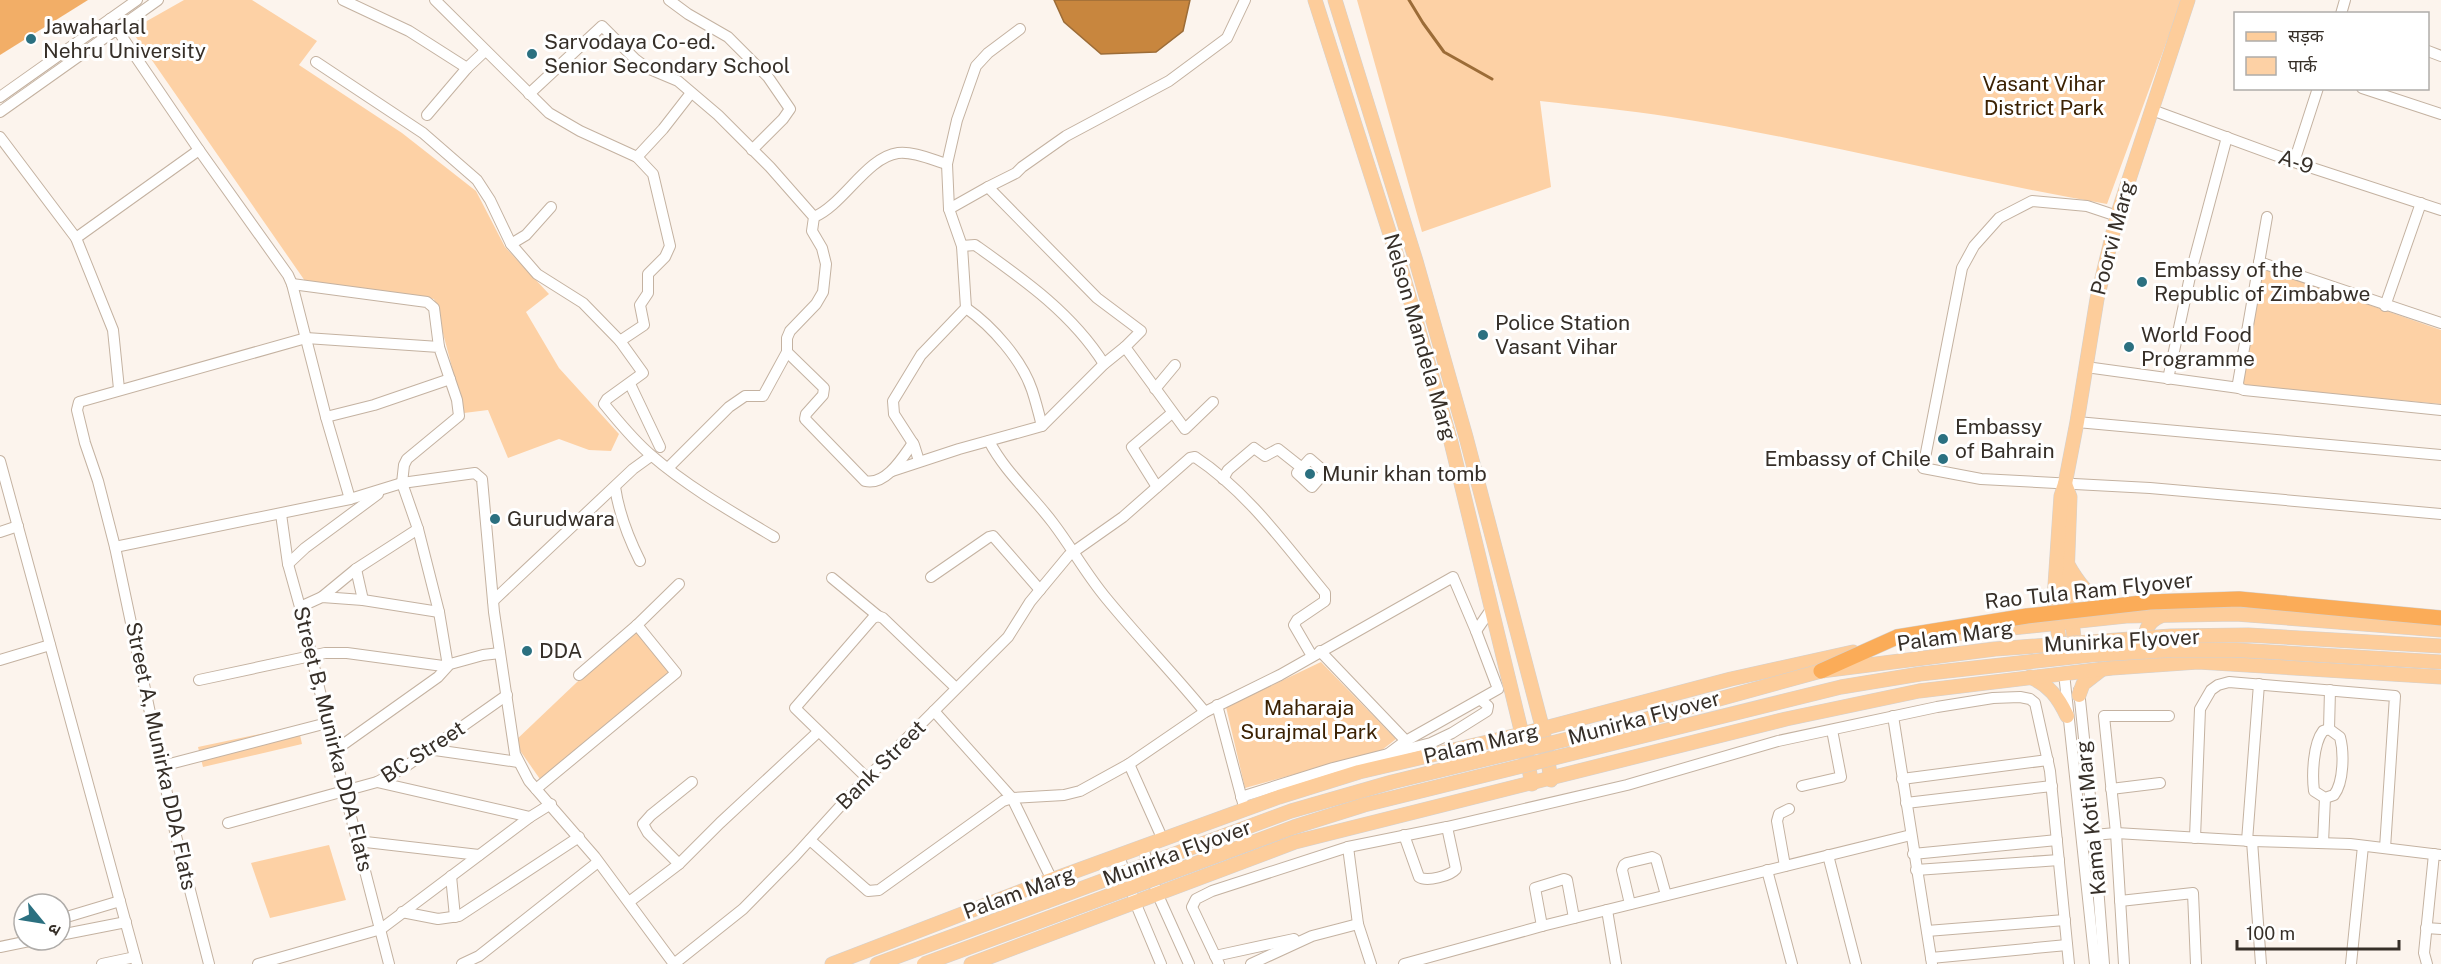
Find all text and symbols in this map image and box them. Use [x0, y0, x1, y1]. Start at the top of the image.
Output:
legend [2234, 12, 2429, 90]
place label: Jawaharlal Nehru University [43, 14, 206, 63]
text: सड़क [2288, 25, 2325, 46]
place label: Sarvodaya Co-ed. Senior Secondary School [544, 29, 790, 78]
marker: Jawaharlal Nehru University [24, 32, 38, 46]
marker: Sarvodaya Co-ed. Senior Secondary School [525, 47, 539, 61]
text: पार्क [2288, 55, 2318, 76]
park label: Vasant Vihar District Park [1983, 71, 2105, 120]
street label: A-9 [2275, 144, 2317, 179]
street label: Poorvi Marg [2085, 178, 2140, 298]
street label: Nelson Mandela Marg [1379, 231, 1462, 443]
place label: Embassy of the Republic of Zimbabwe [2154, 257, 2371, 306]
marker: Embassy of the Republic of Zimbabwe [2135, 275, 2149, 289]
place label: Police Station Vasant Vihar [1495, 310, 1630, 359]
place label: World Food Programme [2141, 322, 2255, 371]
marker: Police Station Vasant Vihar [1476, 328, 1490, 342]
marker: World Food Programme [2122, 340, 2136, 354]
place label: Embassy of Bahrain [1955, 414, 2055, 463]
marker: Embassy of Bahrain [1936, 432, 1950, 446]
place label: Embassy of Chile [1765, 446, 1931, 471]
marker: Embassy of Chile [1936, 452, 1950, 466]
place label: Munir khan tomb [1322, 461, 1487, 486]
marker: Munir khan tomb [1303, 467, 1317, 481]
place label: Gurudwara [507, 506, 615, 531]
marker: Gurudwara [488, 512, 502, 526]
street label: Rao Tula Ram Flyover [1983, 567, 2194, 614]
street label: Street B, Munirka DDA Flats [288, 604, 379, 874]
street label: Palam Marg [1895, 615, 2015, 656]
street label: Street A, Munirka DDA Flats [121, 620, 202, 892]
street label: Munirka Flyover [2043, 624, 2201, 657]
place label: DDA [539, 638, 583, 663]
marker: DDA [520, 644, 534, 658]
street label: Munirka Flyover [1565, 685, 1723, 750]
park label: Maharaja Surajmal Park [1240, 695, 1378, 744]
street label: BC Street [376, 715, 469, 788]
street label: Bank Street [831, 715, 931, 815]
street label: Palam Marg [1421, 718, 1541, 769]
street label: Kama Koti Marg [2070, 740, 2111, 897]
street label: Munirka Flyover [1099, 814, 1255, 891]
street label: Palam Marg [960, 861, 1078, 924]
north arrow [12, 892, 72, 952]
scale bar [2237, 913, 2399, 951]
text: उ [44, 920, 65, 939]
text: 100 m [2246, 923, 2295, 944]

